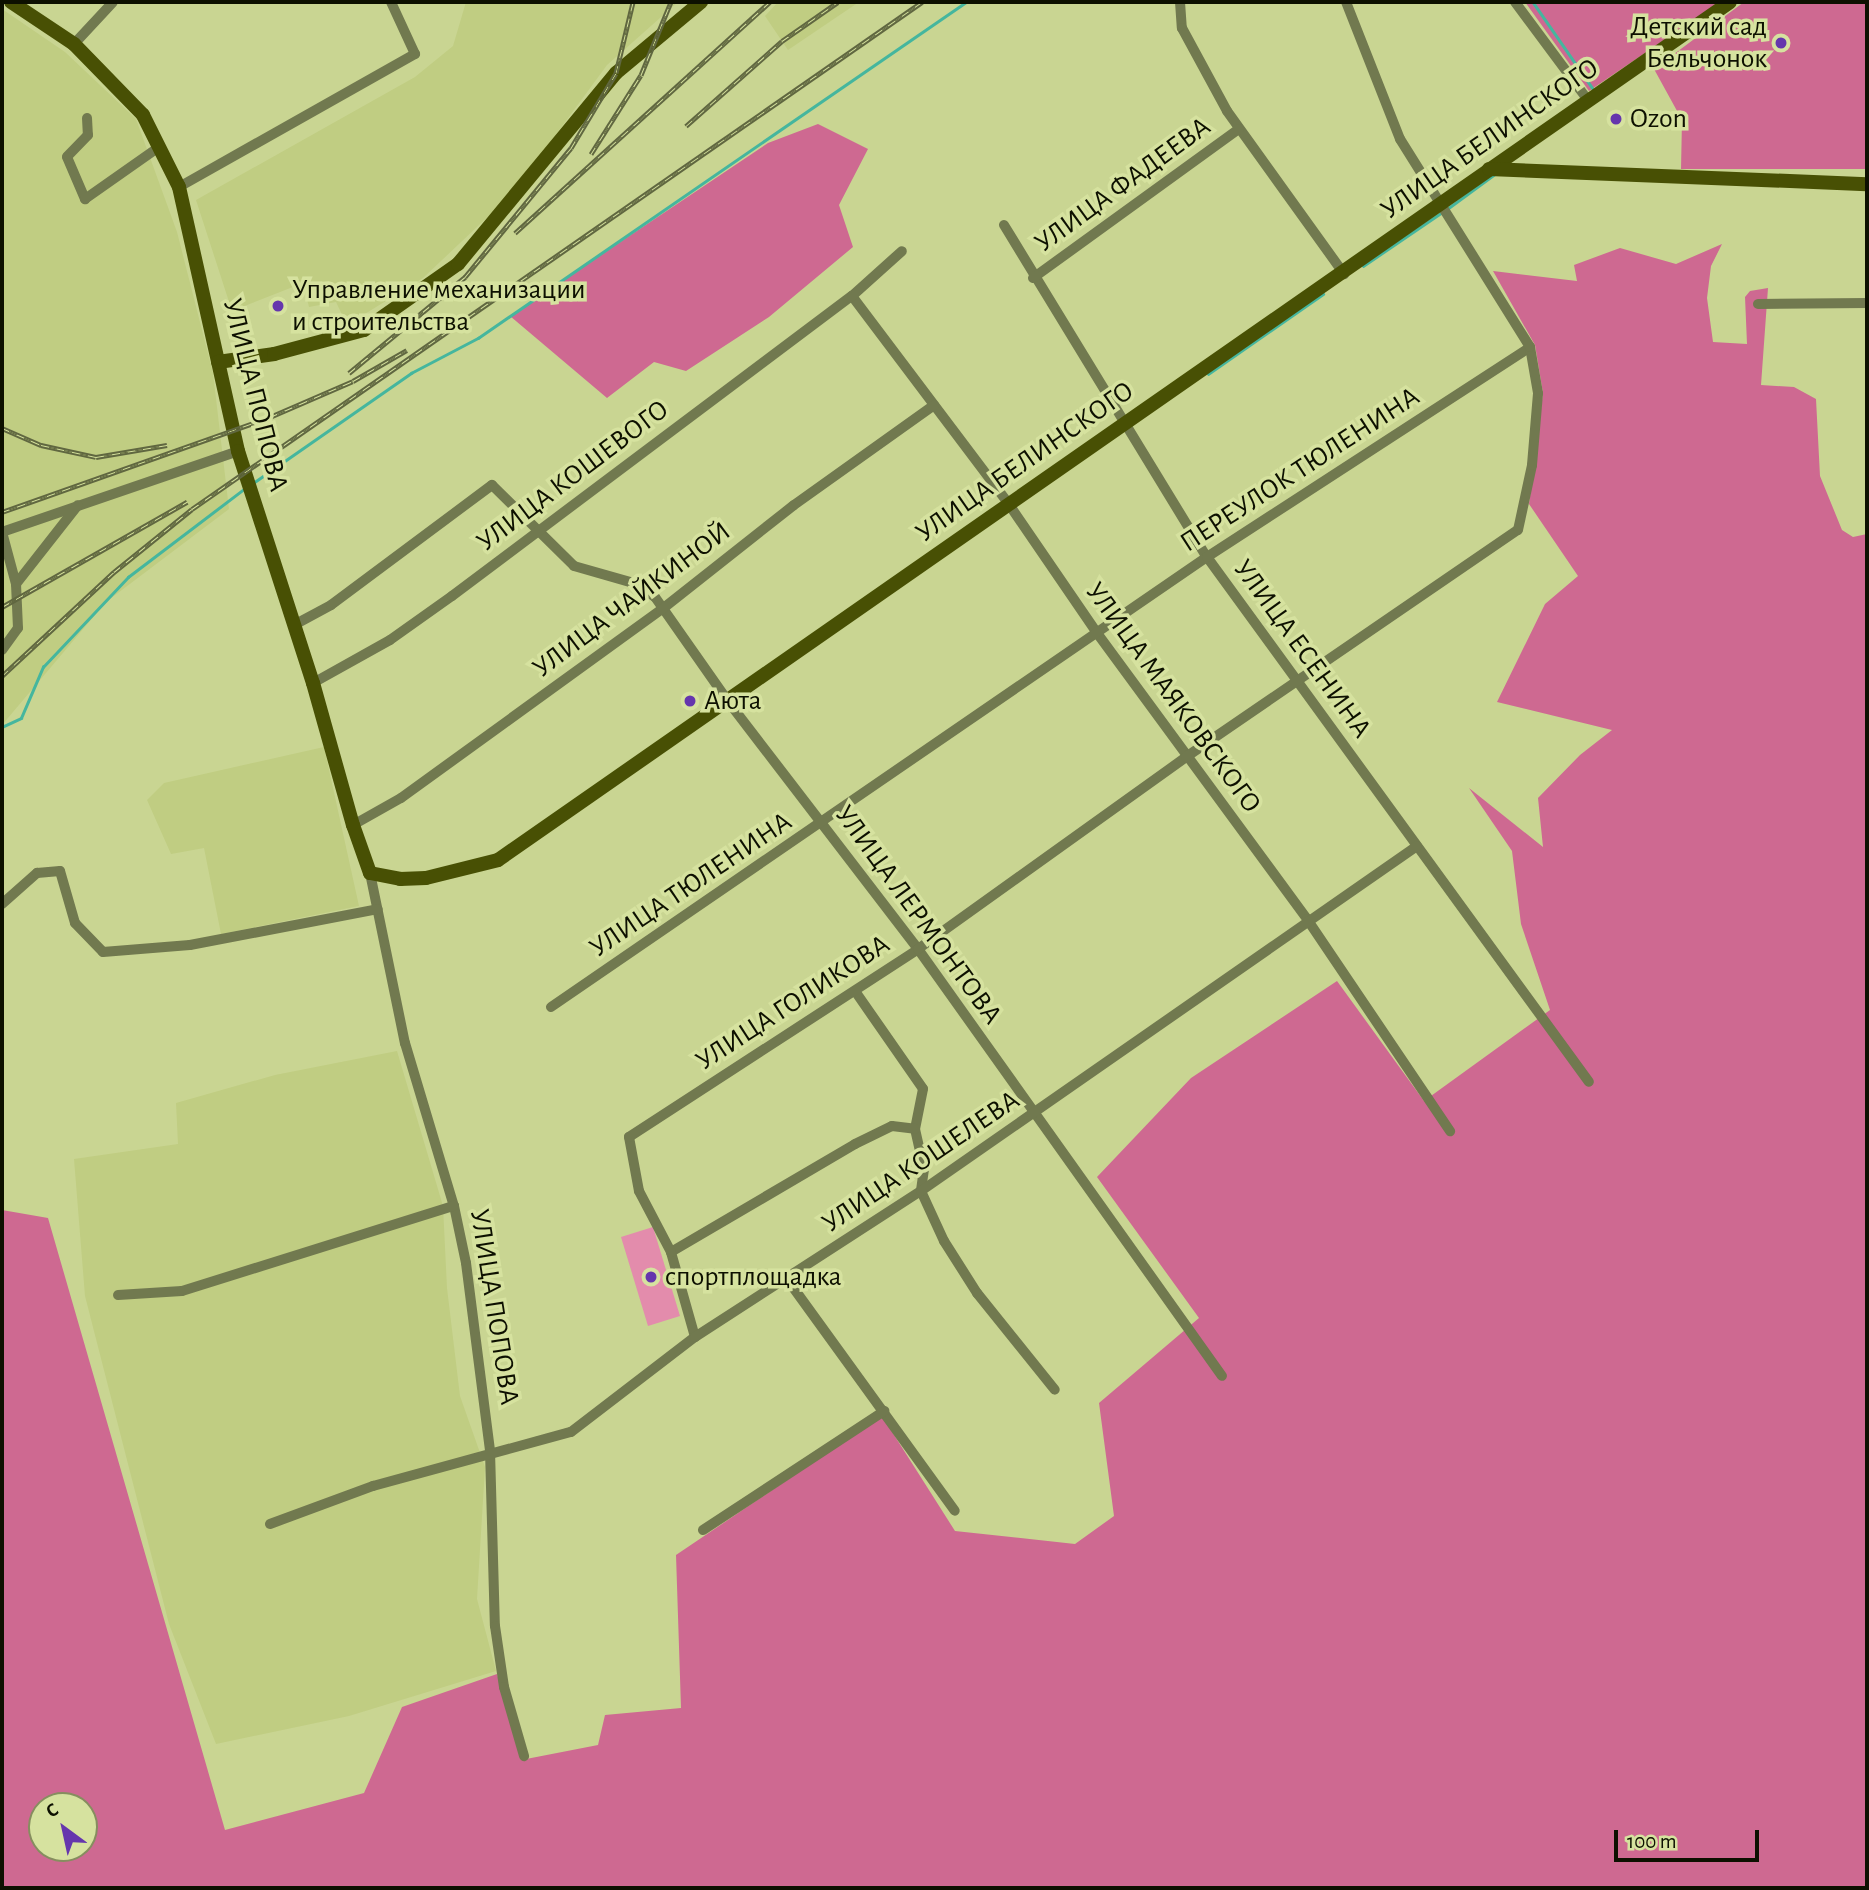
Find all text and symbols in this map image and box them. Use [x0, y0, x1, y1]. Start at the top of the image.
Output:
place label: Детский сад Бельчонок [1630, 10, 1767, 76]
marker: Детский сад Бельчонок [1773, 35, 1789, 51]
street label: УЛИЦА БЕЛИНСКОГО [1374, 51, 1606, 227]
place label: Ozon [1630, 102, 1687, 136]
street label: УЛИЦА ФАДЕЕВА [1029, 110, 1217, 260]
marker: Ozon [1608, 111, 1624, 127]
place label: Управление механизации и строительства [292, 273, 586, 339]
street label: УЛИЦА ПОПОВА [215, 295, 295, 495]
marker: Управление механизации и строительства [270, 298, 286, 314]
street label: УЛИЦА БЕЛИНСКОГО [909, 374, 1141, 550]
street label: ПЕРЕУЛОК ТЮЛЕНИНА [1174, 380, 1426, 560]
street label: УЛИЦА КОШЕВОГО [470, 393, 676, 559]
street label: УЛИЦА ЧАЙКИНОЙ [527, 515, 737, 685]
street label: УЛИЦА ЕСЕНИНА [1226, 553, 1378, 745]
street label: УЛИЦА МАЯКОВСКОГО [1078, 576, 1268, 820]
place label: Аюта [704, 684, 762, 718]
marker: Аюта [682, 693, 698, 709]
street label: УЛИЦА ЛЕРМОНТОВА [827, 799, 1009, 1031]
street label: УЛИЦА ТЮЛЕНИНА [584, 805, 798, 965]
street label: УЛИЦА ГОЛИКОВА [690, 928, 896, 1078]
street label: УЛИЦА КОШЕЛЕВА [816, 1084, 1026, 1240]
street label: УЛИЦА ПОПОВА [462, 1207, 526, 1407]
place label: спортплощадка [665, 1260, 842, 1294]
marker: спортплощадка [643, 1269, 659, 1285]
north arrow [28, 1792, 98, 1862]
text: С [43, 1800, 62, 1821]
scale bar [1617, 1816, 1762, 1860]
text: 100 m [1627, 1831, 1677, 1852]

